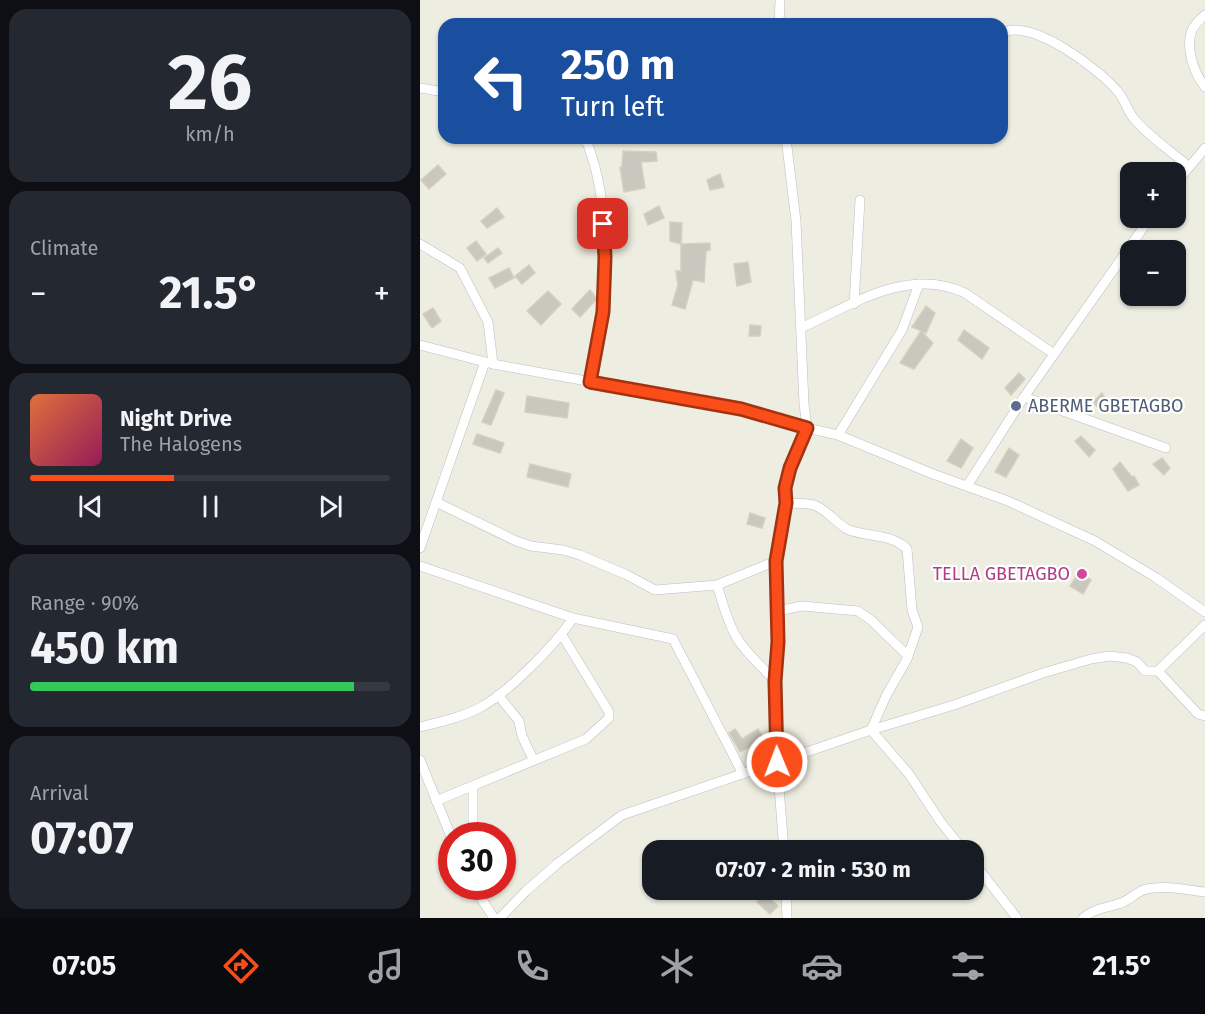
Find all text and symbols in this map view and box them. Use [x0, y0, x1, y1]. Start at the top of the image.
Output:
text: 26 [168, 36, 252, 130]
text: 250 m [561, 40, 675, 90]
icon: left [462, 42, 540, 120]
text: Turn left [561, 91, 664, 123]
text: km/h [185, 122, 235, 146]
map controls [1120, 162, 1186, 306]
button: + [1120, 162, 1186, 228]
pin [577, 198, 628, 249]
icon: arrive [586, 207, 619, 240]
text: Climate [30, 236, 98, 260]
button: − [1120, 240, 1186, 306]
text: 21.5° [159, 266, 261, 320]
text: − [30, 274, 47, 314]
text: + [374, 274, 390, 314]
place label: ABERME GBETAGBO [1028, 395, 1183, 417]
marker: ABERME GBETAGBO [1009, 399, 1023, 413]
text: Night Drive [120, 405, 232, 432]
text: The Halogens [120, 432, 242, 456]
icon: previous [74, 490, 107, 523]
icon: pause [194, 490, 227, 523]
icon: next [314, 490, 347, 523]
place label: TELLA GBETAGBO [933, 563, 1070, 585]
marker: TELLA GBETAGBO [1075, 567, 1089, 581]
text: Range · 90% [30, 591, 139, 615]
text: 450 km [30, 621, 179, 675]
position arrow [745, 730, 809, 794]
text: Arrival [30, 781, 89, 805]
text: 07:07 [30, 811, 134, 865]
speed limit sign: 30 [438, 822, 516, 900]
text: 07:07 · 2 min · 530 m [715, 856, 911, 883]
icon: directions [220, 945, 262, 987]
icon: music [365, 945, 407, 987]
icon: phone [511, 945, 553, 987]
icon: climate [656, 945, 698, 987]
icon: car [801, 945, 843, 987]
icon: filters [947, 945, 989, 987]
text: 07:05 [52, 950, 116, 982]
text: 21.5° [1092, 950, 1153, 982]

